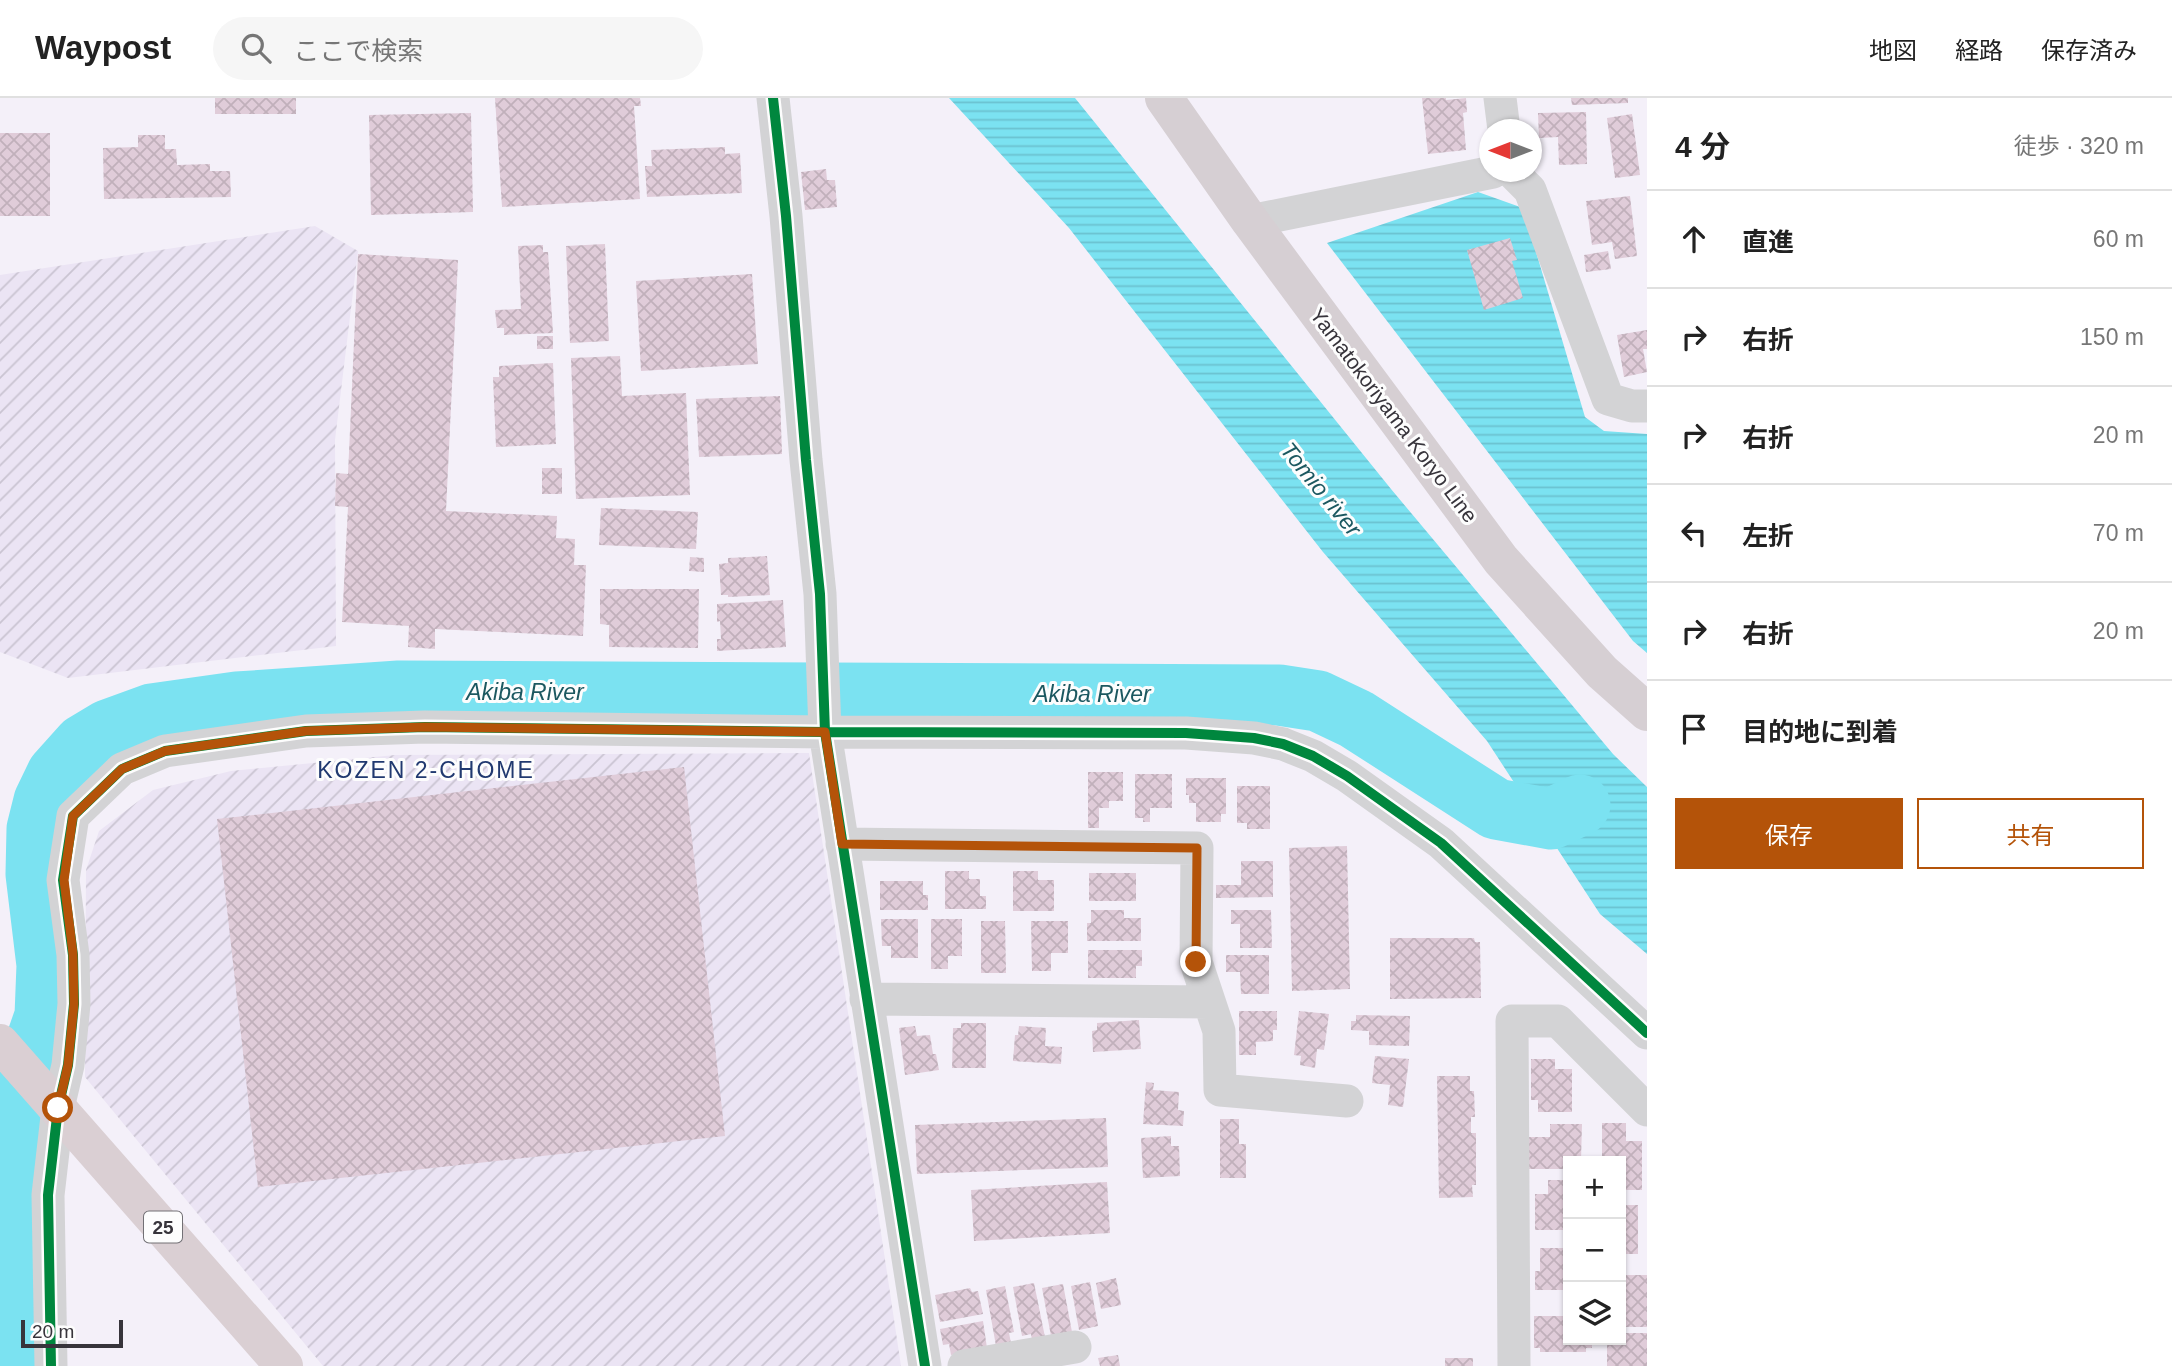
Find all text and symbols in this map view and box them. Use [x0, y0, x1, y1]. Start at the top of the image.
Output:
search box [213, 17, 703, 80]
text: Waypost [35, 29, 171, 66]
icon: search [237, 29, 275, 67]
text: ここで検索 [293, 36, 423, 66]
text: 地図 [1869, 37, 1917, 64]
text: 経路 [1955, 37, 2003, 64]
text: 保存済み [2041, 37, 2137, 64]
north arrow [1479, 119, 1542, 182]
text: 4 分 [1675, 130, 1730, 163]
text: 徒歩 · 320 m [2014, 133, 2144, 159]
icon: ahead [1675, 220, 1713, 258]
text: 60 m [2093, 226, 2144, 252]
text: 直進 [1742, 227, 1794, 257]
street label: Yamatokoriyama Koryo Line [1306, 303, 1482, 527]
icon: right [1675, 318, 1713, 356]
text: 150 m [2080, 324, 2144, 350]
text: 右折 [1742, 325, 1794, 355]
icon: right [1675, 416, 1713, 454]
text: 20 m [2093, 422, 2144, 448]
text: 右折 [1742, 423, 1794, 453]
water label: Tomio river [1275, 437, 1367, 542]
icon: left [1675, 514, 1713, 552]
text: 70 m [2093, 520, 2144, 546]
text: 左折 [1742, 521, 1794, 551]
icon: right [1675, 612, 1713, 650]
text: 20 m [2093, 618, 2144, 644]
text: 右折 [1742, 619, 1794, 649]
water label: Akiba River [464, 679, 585, 705]
water label: Akiba River [1031, 681, 1152, 707]
icon: arrive [1675, 710, 1713, 748]
text: 目的地に到着 [1742, 717, 1898, 747]
district label: KOZEN 2-CHOME [317, 757, 535, 783]
button: 保存 [1675, 798, 1903, 869]
button: 共有 [1917, 798, 2144, 869]
route end [1180, 946, 1211, 977]
route start [42, 1092, 73, 1123]
map controls [1563, 1156, 1626, 1345]
button: + [1563, 1156, 1626, 1219]
road number: 25 [144, 1212, 182, 1242]
button: − [1563, 1219, 1626, 1282]
button: layers [1563, 1282, 1626, 1345]
scale bar [21, 1317, 122, 1349]
text: 20 m [32, 1321, 74, 1342]

